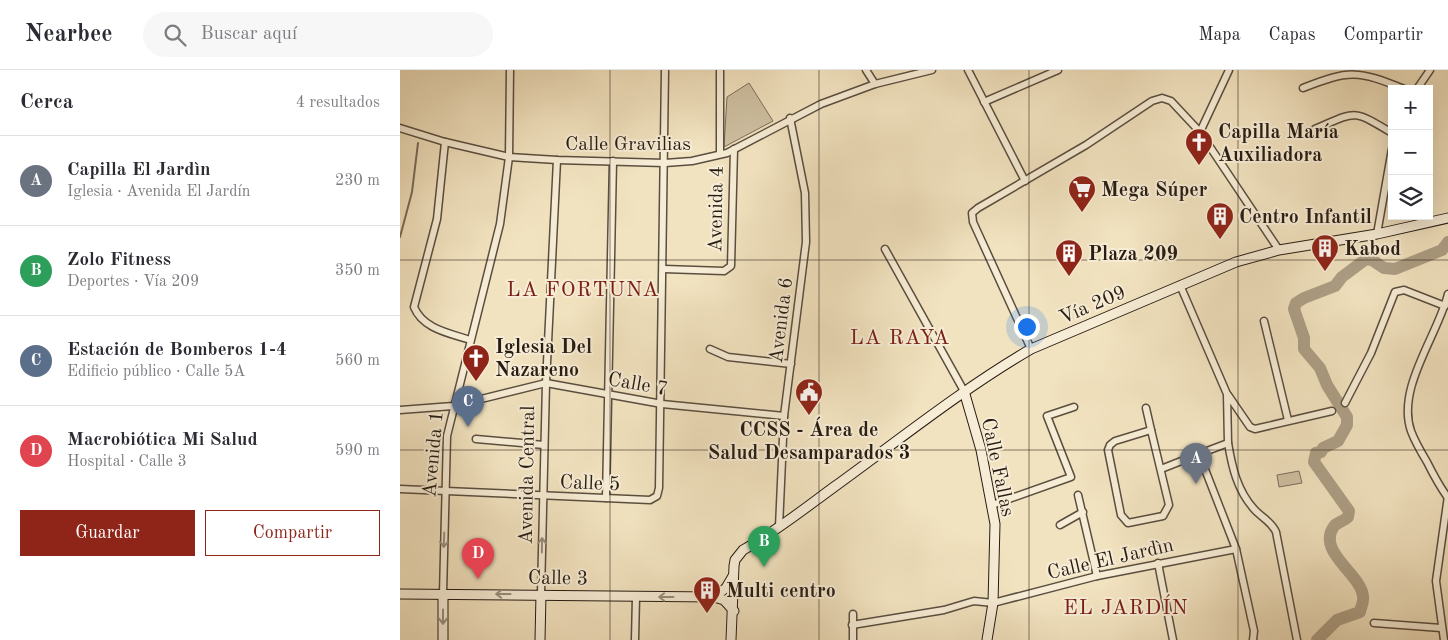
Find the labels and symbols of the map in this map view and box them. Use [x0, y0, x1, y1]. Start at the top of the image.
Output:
place label: Capilla María Auxiliadora [1218, 123, 1339, 166]
church icon: Capilla María Auxiliadora [1184, 127, 1214, 166]
street label: Calle Gravilias [565, 135, 691, 155]
street label: Avenida 4 [706, 166, 728, 252]
supermarket icon: Mega Súper [1067, 174, 1097, 213]
place label: Mega Súper [1101, 181, 1208, 201]
building icon: Centro Infantil [1205, 201, 1235, 240]
place label: Centro Infantil [1239, 208, 1372, 228]
building icon: Kabod [1310, 233, 1340, 272]
building icon: Plaza 209 [1054, 238, 1084, 277]
place label: Kabod [1344, 240, 1401, 260]
place label: Plaza 209 [1088, 245, 1178, 265]
street label: Avenida 6 [767, 276, 797, 364]
district label: LA FORTUNA [507, 280, 659, 301]
street label: Vía 209 [1057, 283, 1129, 329]
your location [1014, 314, 1040, 340]
district label: LA RAYA [850, 328, 950, 349]
place label: Iglesia Del Nazareno [495, 338, 592, 381]
church icon: Iglesia Del Nazareno [461, 343, 491, 382]
street label: Calle 7 [606, 370, 669, 400]
public building icon: CCSS - Área de Salud Desamparados 3 [794, 377, 824, 416]
pin: C [452, 386, 484, 427]
street label: Avenida Central [517, 405, 539, 545]
street label: Avenida 1 [420, 410, 448, 498]
place label: CCSS - Área de Salud Desamparados 3 [708, 416, 910, 464]
street label: Calle Fallas [977, 416, 1017, 519]
pin: A [1180, 443, 1212, 484]
street label: Calle 5 [559, 473, 621, 495]
pin: B [748, 526, 780, 567]
one-way arrow [440, 532, 449, 548]
street label: Calle El Jardìn [1045, 536, 1176, 584]
pin: D [462, 538, 494, 579]
one-way arrow [537, 538, 547, 554]
street label: Calle 3 [528, 568, 588, 590]
building icon: Multi centro [692, 575, 722, 614]
place label: Multi centro [726, 582, 836, 602]
one-way arrow [495, 589, 512, 599]
one-way arrow [658, 592, 674, 602]
district label: EL JARDÍN [1063, 594, 1189, 619]
one-way arrow [438, 608, 448, 625]

